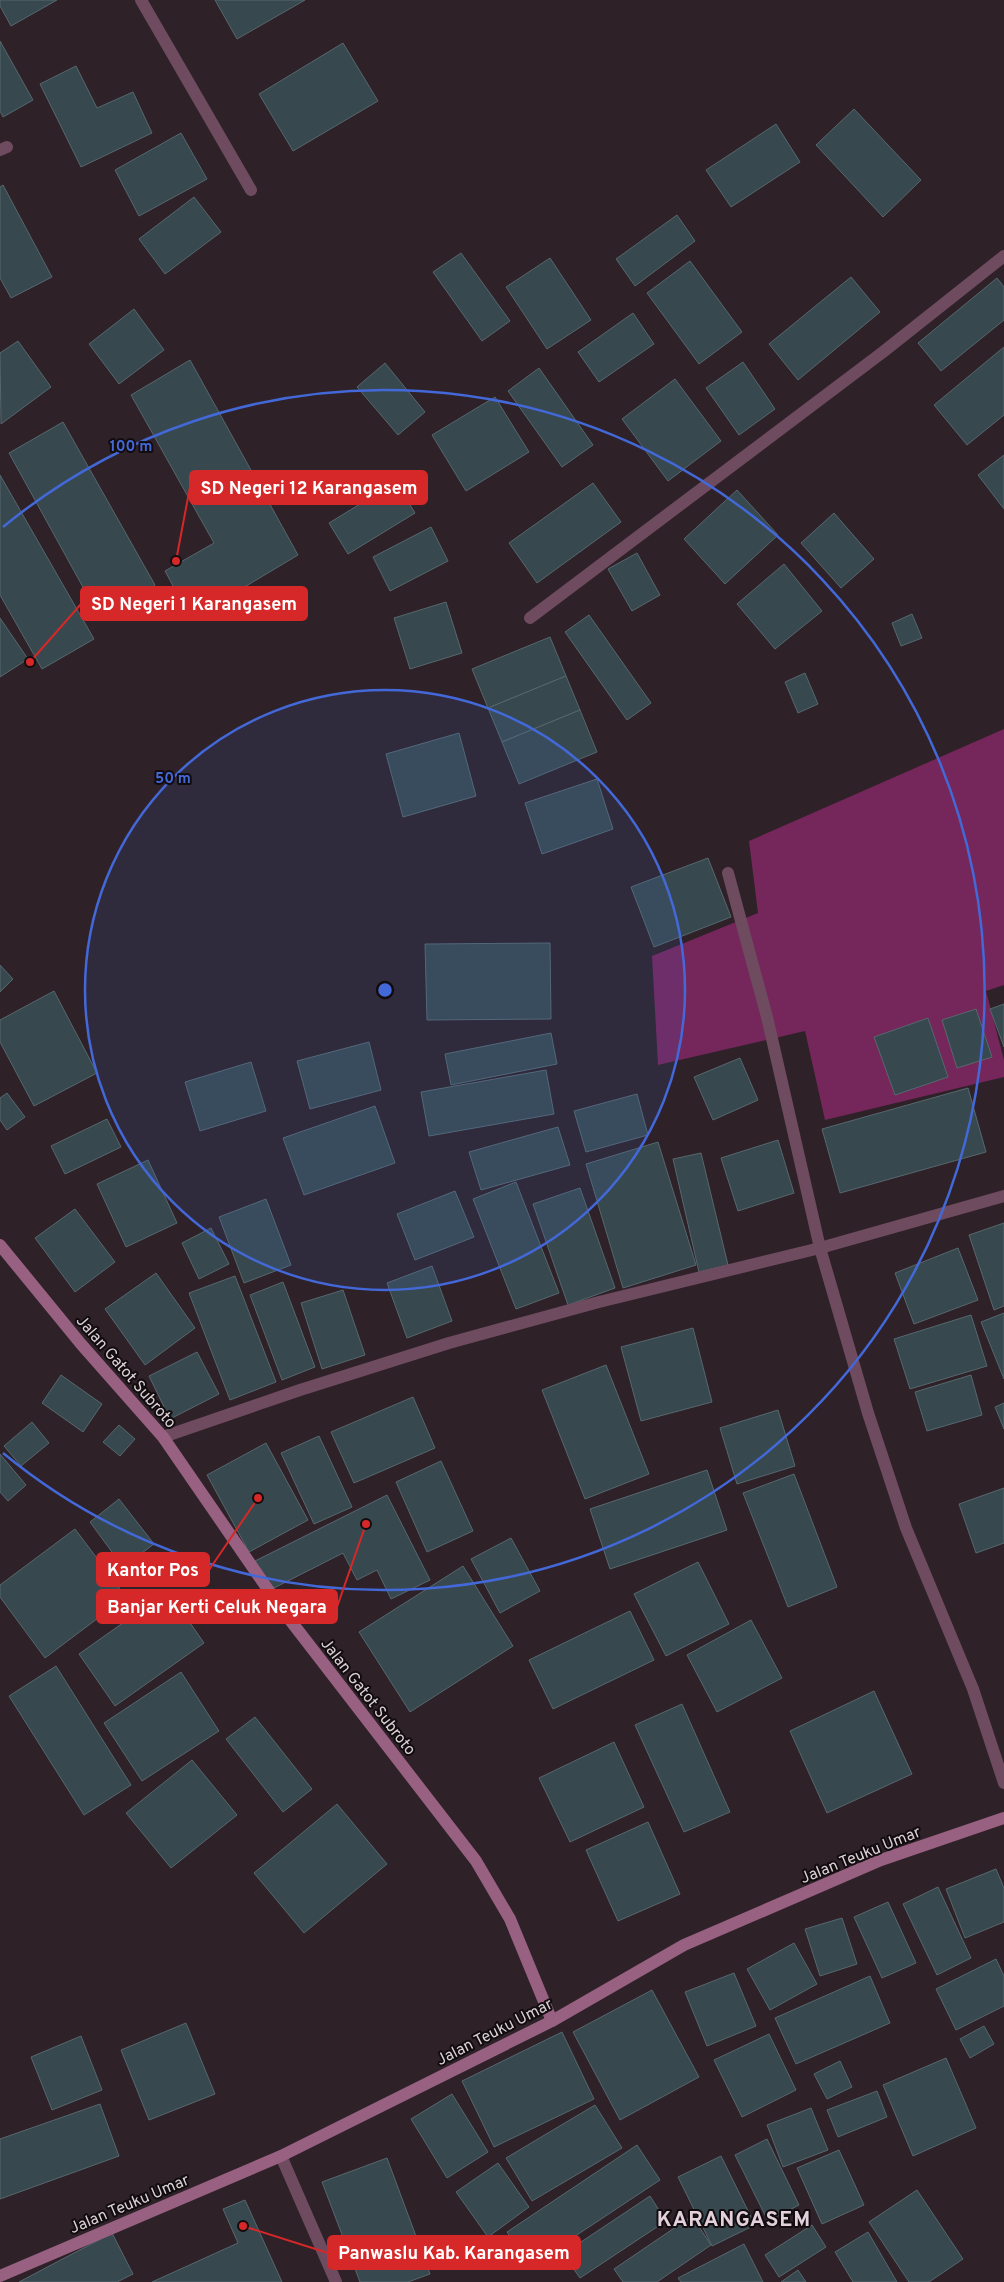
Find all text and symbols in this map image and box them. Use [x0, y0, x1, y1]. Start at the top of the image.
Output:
text: 100 m [110, 438, 152, 457]
callout: SD Negeri 12 Karangasem [190, 471, 427, 504]
text: SD Negeri 12 Karangasem [200, 478, 418, 501]
callout: SD Negeri 1 Karangasem [81, 587, 307, 620]
text: SD Negeri 1 Karangasem [91, 594, 297, 617]
text: 50 m [155, 770, 191, 789]
centre of rings [376, 981, 394, 999]
street label: Jalan Gatot Subroto [71, 1312, 180, 1433]
callout: Kantor Pos [97, 1553, 209, 1586]
text: Kantor Pos [107, 1560, 199, 1583]
callout: Banjar Kerti Celuk Negara [97, 1590, 337, 1623]
text: Banjar Kerti Celuk Negara [107, 1597, 327, 1620]
street label: Jalan Gatot Subroto [315, 1635, 419, 1760]
street label: Jalan Teuku Umar [798, 1823, 924, 1889]
street label: Jalan Teuku Umar [433, 1995, 557, 2071]
street label: Jalan Teuku Umar [67, 2171, 193, 2239]
district label: KARANGASEM [657, 2207, 811, 2234]
callout: Panwaslu Kab. Karangasem [328, 2236, 580, 2269]
text: Panwaslu Kab. Karangasem [338, 2243, 570, 2266]

